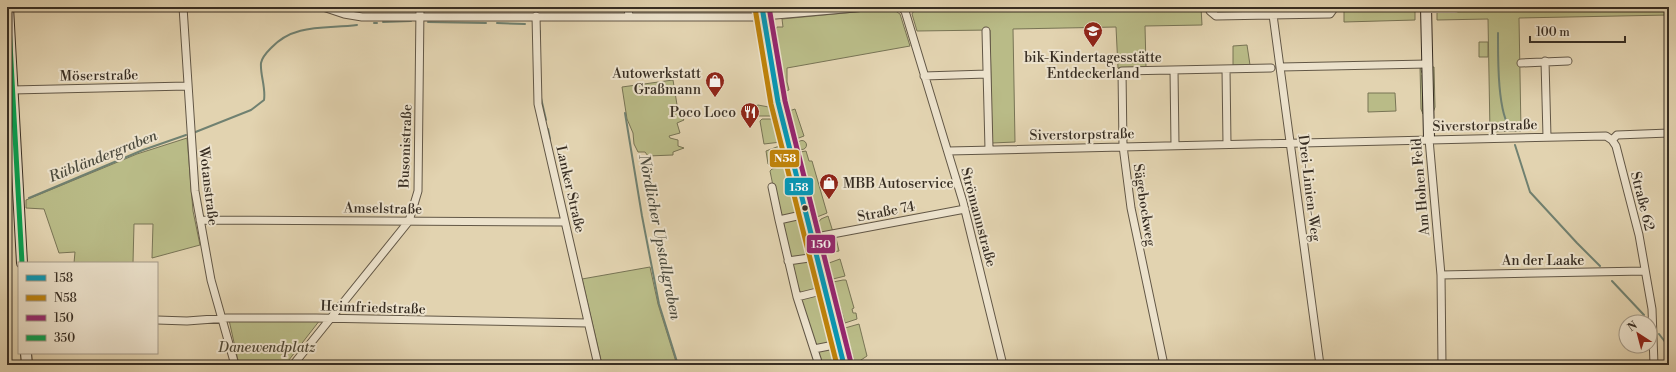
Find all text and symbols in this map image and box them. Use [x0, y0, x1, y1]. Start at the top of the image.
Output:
scale bar [1530, 18, 1625, 44]
school or university icon: bik-Kindertagesstätte Entdeckerland [1082, 20, 1104, 48]
text: 100 m [1536, 25, 1570, 40]
place label: bik-Kindertagesstätte Entdeckerland [1024, 49, 1162, 83]
place label: Autowerkstatt Graßmann [611, 65, 702, 99]
street label: Möserstraße [60, 66, 139, 86]
shop icon: Autowerkstatt Graßmann [704, 70, 726, 98]
restaurant icon: Poco Loco [739, 101, 761, 129]
street label: Busonistraße [396, 104, 416, 189]
place label: Poco Loco [670, 104, 736, 122]
street label: Siverstorpstraße [1432, 116, 1538, 136]
street label: Siverstorpstraße [1029, 125, 1135, 145]
water label: Rübländergraben [45, 126, 161, 187]
street label: Drei-Linien-Weg [1294, 134, 1325, 243]
street label: Am Hohen Feld [1408, 137, 1434, 237]
street label: Lanker Straße [551, 144, 589, 235]
street label: Wotanstraße [194, 145, 222, 227]
line badge: N58 [769, 149, 800, 168]
water label: Nördlicher Upstallgraben [634, 152, 685, 322]
text: N58 [774, 152, 796, 166]
street label: Sägebockweg [1129, 163, 1160, 248]
street label: Strömannstraße [956, 166, 1000, 269]
street label: Straße 62 [1626, 170, 1658, 233]
shop icon: MBB Autoservice [818, 172, 840, 200]
place label: MBB Autoservice [843, 175, 954, 193]
line badge: 158 [784, 177, 814, 196]
text: 158 [789, 181, 809, 195]
street label: Straße 74 [856, 198, 917, 226]
street label: Amselstraße [343, 199, 422, 219]
unlabelled marker [800, 203, 810, 213]
line badge: 150 [806, 234, 836, 254]
text: 150 [811, 238, 831, 252]
street label: An der Laake [1501, 252, 1584, 270]
legend [18, 262, 158, 354]
text: 158 [54, 271, 73, 286]
text: N58 [54, 291, 77, 306]
street label: Heimfriedstraße [320, 297, 426, 319]
text: 150 [54, 311, 74, 326]
north arrow [1618, 314, 1658, 354]
text: N [1625, 318, 1641, 335]
text: 350 [54, 331, 75, 346]
park label: Danewendplatz [217, 339, 316, 357]

